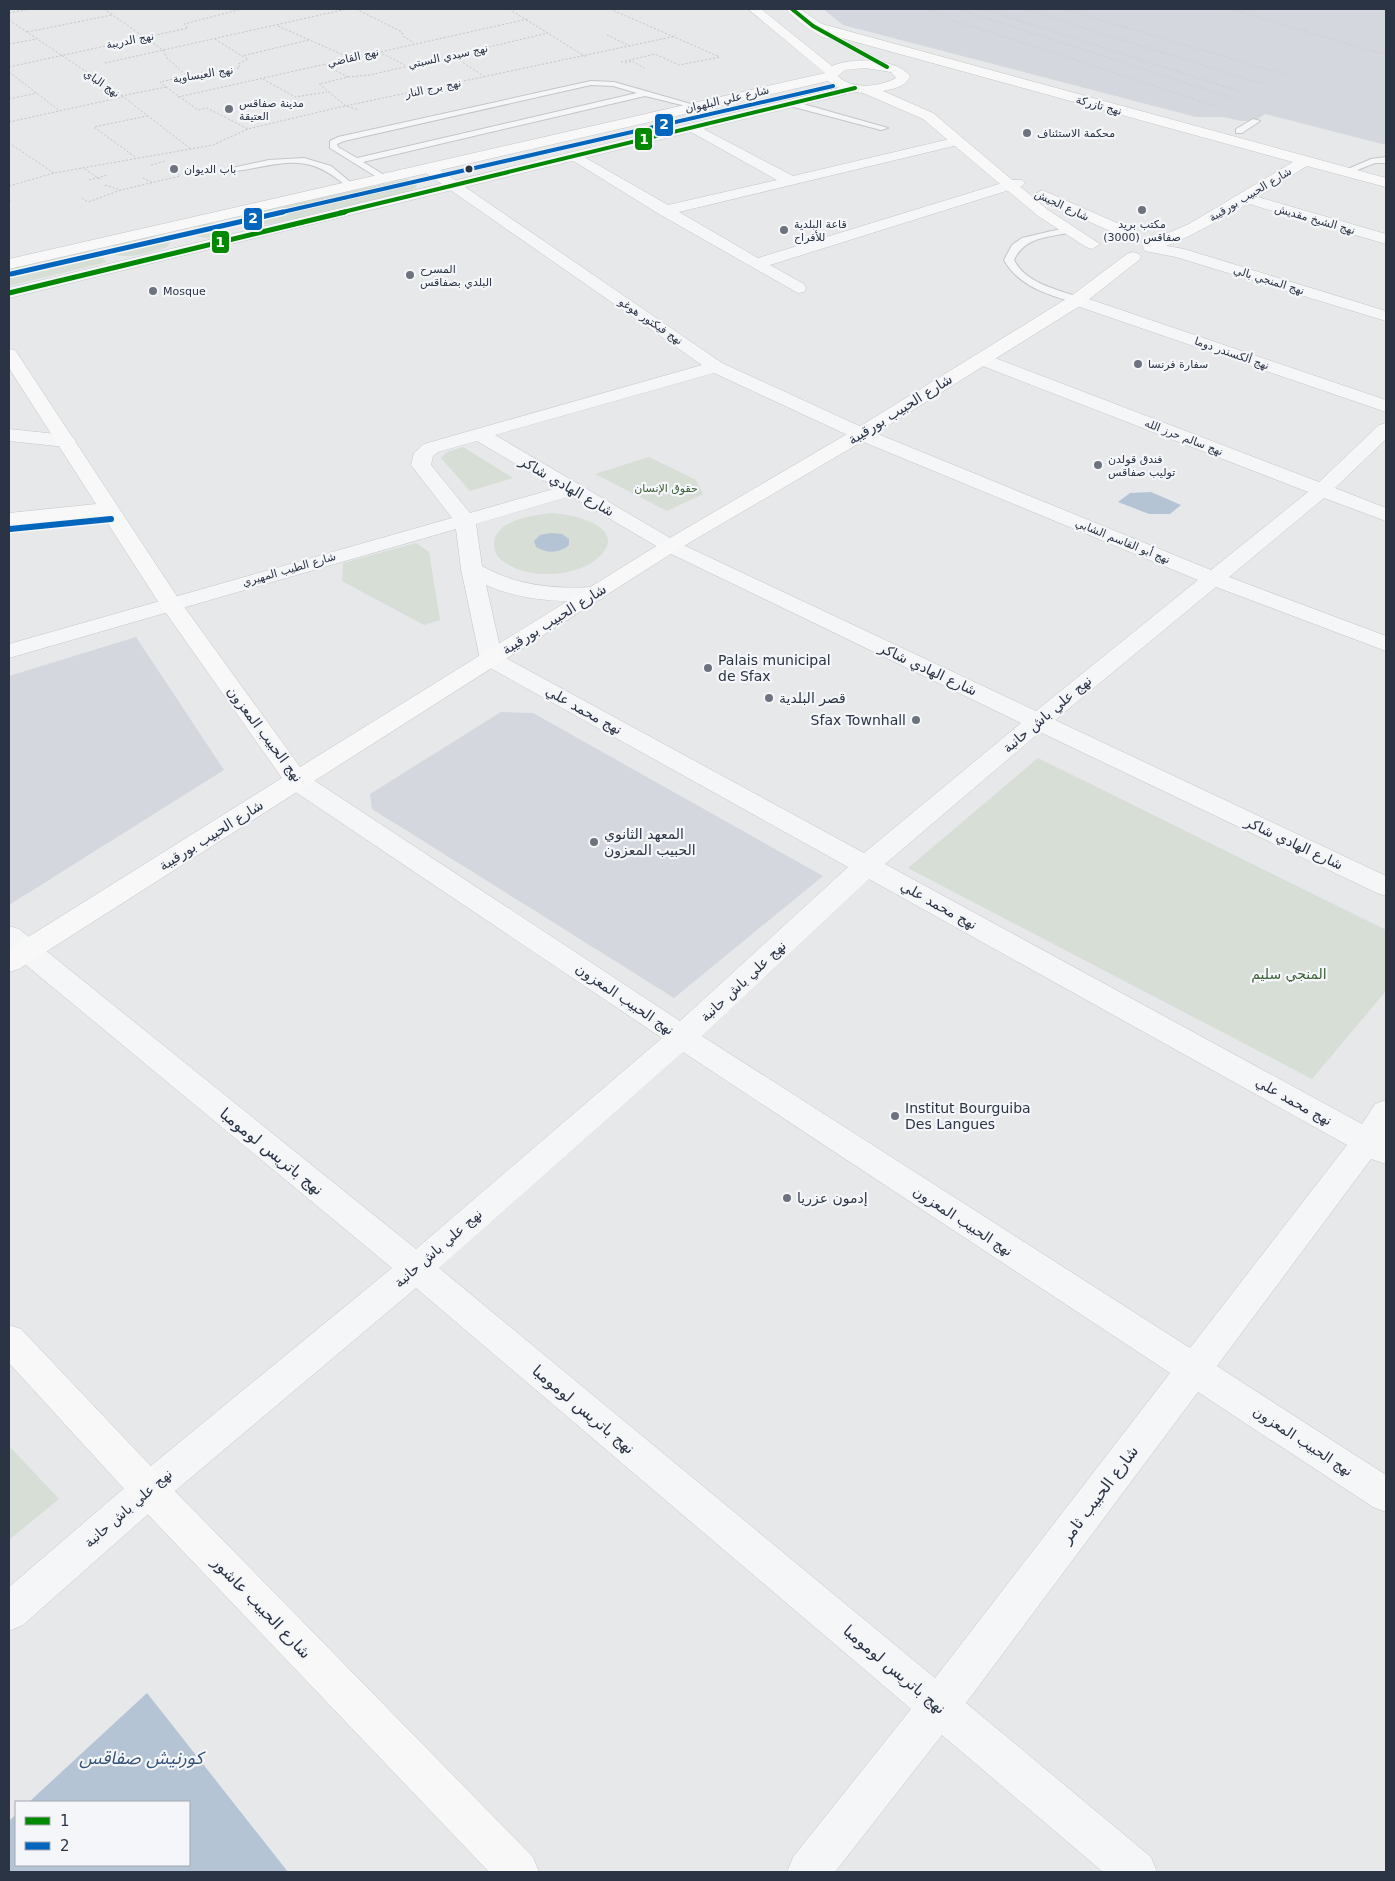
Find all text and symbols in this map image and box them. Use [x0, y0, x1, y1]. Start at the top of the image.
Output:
street label: نهج الدريبة [105, 29, 155, 51]
street label: نهج سيدي السبتي [407, 42, 489, 71]
street label: نهج القاضي [326, 45, 380, 70]
street label: نهج العيساوية [172, 63, 234, 86]
street label: نهج الباي [81, 67, 122, 100]
street label: نهج برج النار [403, 76, 462, 101]
street label: شارع علي البلهوان [684, 83, 771, 116]
street label: نهج تازركة [1075, 93, 1123, 118]
place label: مدينة صفاقس العتيقة [239, 97, 304, 123]
marker: مدينة صفاقس العتيقة [223, 103, 235, 115]
line badge: 2 [654, 113, 674, 137]
text: 2 [659, 116, 669, 132]
line badge: 1 [634, 127, 653, 151]
marker: محكمة الاستئناف [1021, 127, 1033, 139]
place label: محكمة الاستئناف [1037, 127, 1115, 140]
text: 1 [639, 131, 649, 147]
marker: باب الديوان [168, 163, 180, 175]
place label: باب الديوان [184, 163, 236, 176]
unlabelled marker [464, 164, 474, 174]
street label: شارع الحبيب بورقيبة [1207, 165, 1294, 224]
street label: شارع الجيش [1032, 187, 1091, 224]
street label: نهج الشيخ مقديش [1273, 202, 1357, 237]
marker: مكتب بريد صفاقس (3000) [1136, 204, 1148, 216]
line badge: 2 [243, 207, 263, 231]
text: 2 [248, 210, 258, 226]
place label: قاعة البلدية للأفراح [794, 218, 847, 244]
place label: مكتب بريد صفاقس (3000) [1103, 218, 1181, 244]
marker: قاعة البلدية للأفراح [778, 224, 790, 236]
line badge: 1 [211, 230, 230, 254]
text: 1 [215, 234, 225, 250]
place label: المسرح البلدي بصفاقس [420, 263, 492, 289]
street label: نهج المنجي بالي [1232, 264, 1306, 297]
marker: المسرح البلدي بصفاقس [404, 269, 416, 281]
marker: Mosque [147, 285, 159, 297]
place label: Mosque [163, 285, 206, 298]
street label: نهج فيكتور هوغو [616, 295, 685, 348]
street label: نهج ألكسندر دوما [1193, 334, 1271, 372]
marker: سفارة فرنسا [1132, 358, 1144, 370]
place label: سفارة فرنسا [1148, 358, 1208, 371]
street label: شارع الحبيب بورقيبة [845, 370, 956, 448]
street label: نهج سالم حرز الله [1143, 417, 1225, 458]
street label: شارع الهادي شاكر [516, 452, 617, 520]
place label: فندق قولدن توليب صفاقس [1108, 453, 1175, 479]
marker: فندق قولدن توليب صفاقس [1092, 459, 1104, 471]
park label: حقوق الإنسان [634, 482, 698, 495]
street label: نهج أبو القاسم الشابي [1073, 516, 1173, 566]
street label: شارع الطيب المهيري [241, 550, 337, 589]
street label: شارع الحبيب بورقيبة [499, 580, 610, 658]
street label: شارع الهادي شاكر [875, 639, 980, 700]
place label: Palais municipal de Sfax [718, 652, 831, 684]
marker: Palais municipal de Sfax [702, 662, 714, 674]
street label: نهج علي باش حانبة [999, 672, 1095, 757]
street label: نهج محمد علي [542, 682, 625, 738]
street label: نهج الحبيب المعزون [223, 683, 306, 786]
place label: قصر البلدية [779, 690, 846, 707]
marker: قصر البلدية [763, 692, 775, 704]
place label: Sfax Townhall [811, 712, 906, 728]
marker: Sfax Townhall [910, 714, 922, 726]
street label: شارع الحبيب بورقيبة [156, 796, 267, 874]
street label: شارع الهادي شاكر [1241, 813, 1346, 874]
place label: المعهد الثانوي الحبيب المعزون [604, 826, 696, 859]
marker: المعهد الثانوي الحبيب المعزون [588, 836, 600, 848]
street label: نهج محمد علي [897, 877, 980, 933]
street label: نهج علي باش حانبة [697, 937, 790, 1026]
street label: نهج الحبيب المعزون [572, 960, 677, 1039]
park label: المنجي سليم [1251, 966, 1327, 983]
street label: نهج محمد علي [1252, 1073, 1335, 1129]
place label: Institut Bourguiba Des Langues [905, 1100, 1031, 1132]
street label: نهج باتريس لومومبا [215, 1104, 327, 1200]
marker: Institut Bourguiba Des Langues [889, 1110, 901, 1122]
street label: نهج الحبيب المعزون [910, 1183, 1016, 1260]
place label: إدمون عزريا [797, 1190, 868, 1207]
marker: إدمون عزريا [781, 1192, 793, 1204]
street label: نهج علي باش حانبة [391, 1205, 486, 1291]
street label: نهج باتريس لومومبا [528, 1361, 639, 1459]
street label: نهج الحبيب المعزون [1250, 1403, 1356, 1480]
street label: شارع الحبيب ثامر [1056, 1442, 1143, 1548]
street label: نهج علي باش حانبة [81, 1465, 176, 1551]
street label: شارع الحبيب عاشور [207, 1552, 315, 1663]
street label: نهج باتريس لومومبا [839, 1621, 950, 1719]
water label: كورنيش صفاقس [79, 1747, 206, 1769]
legend [15, 1801, 190, 1866]
text: 1 [60, 1812, 70, 1830]
text: 2 [60, 1837, 70, 1855]

